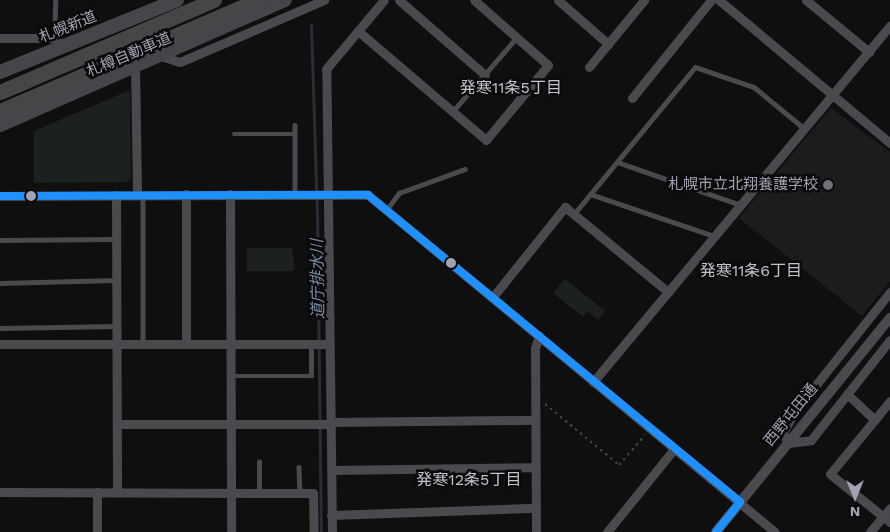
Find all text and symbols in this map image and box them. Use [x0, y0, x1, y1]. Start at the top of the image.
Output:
street label: 札幌新道 [37, 7, 99, 47]
street label: 札樽自動車道 [84, 29, 174, 81]
district label: 発寒11条5丁目 [460, 78, 562, 98]
place label: 札幌市立北翔養護学校 [668, 176, 818, 194]
marker: 札幌市立北翔養護学校 [822, 179, 834, 191]
unlabelled marker [26, 191, 36, 201]
water label: 道庁排水川 [308, 239, 328, 319]
unlabelled marker [446, 258, 456, 268]
district label: 発寒11条6丁目 [700, 261, 802, 281]
street label: 西野屯田通 [760, 380, 822, 450]
district label: 発寒12条5丁目 [417, 470, 521, 490]
north arrow [830, 472, 880, 522]
text: N [850, 504, 860, 520]

